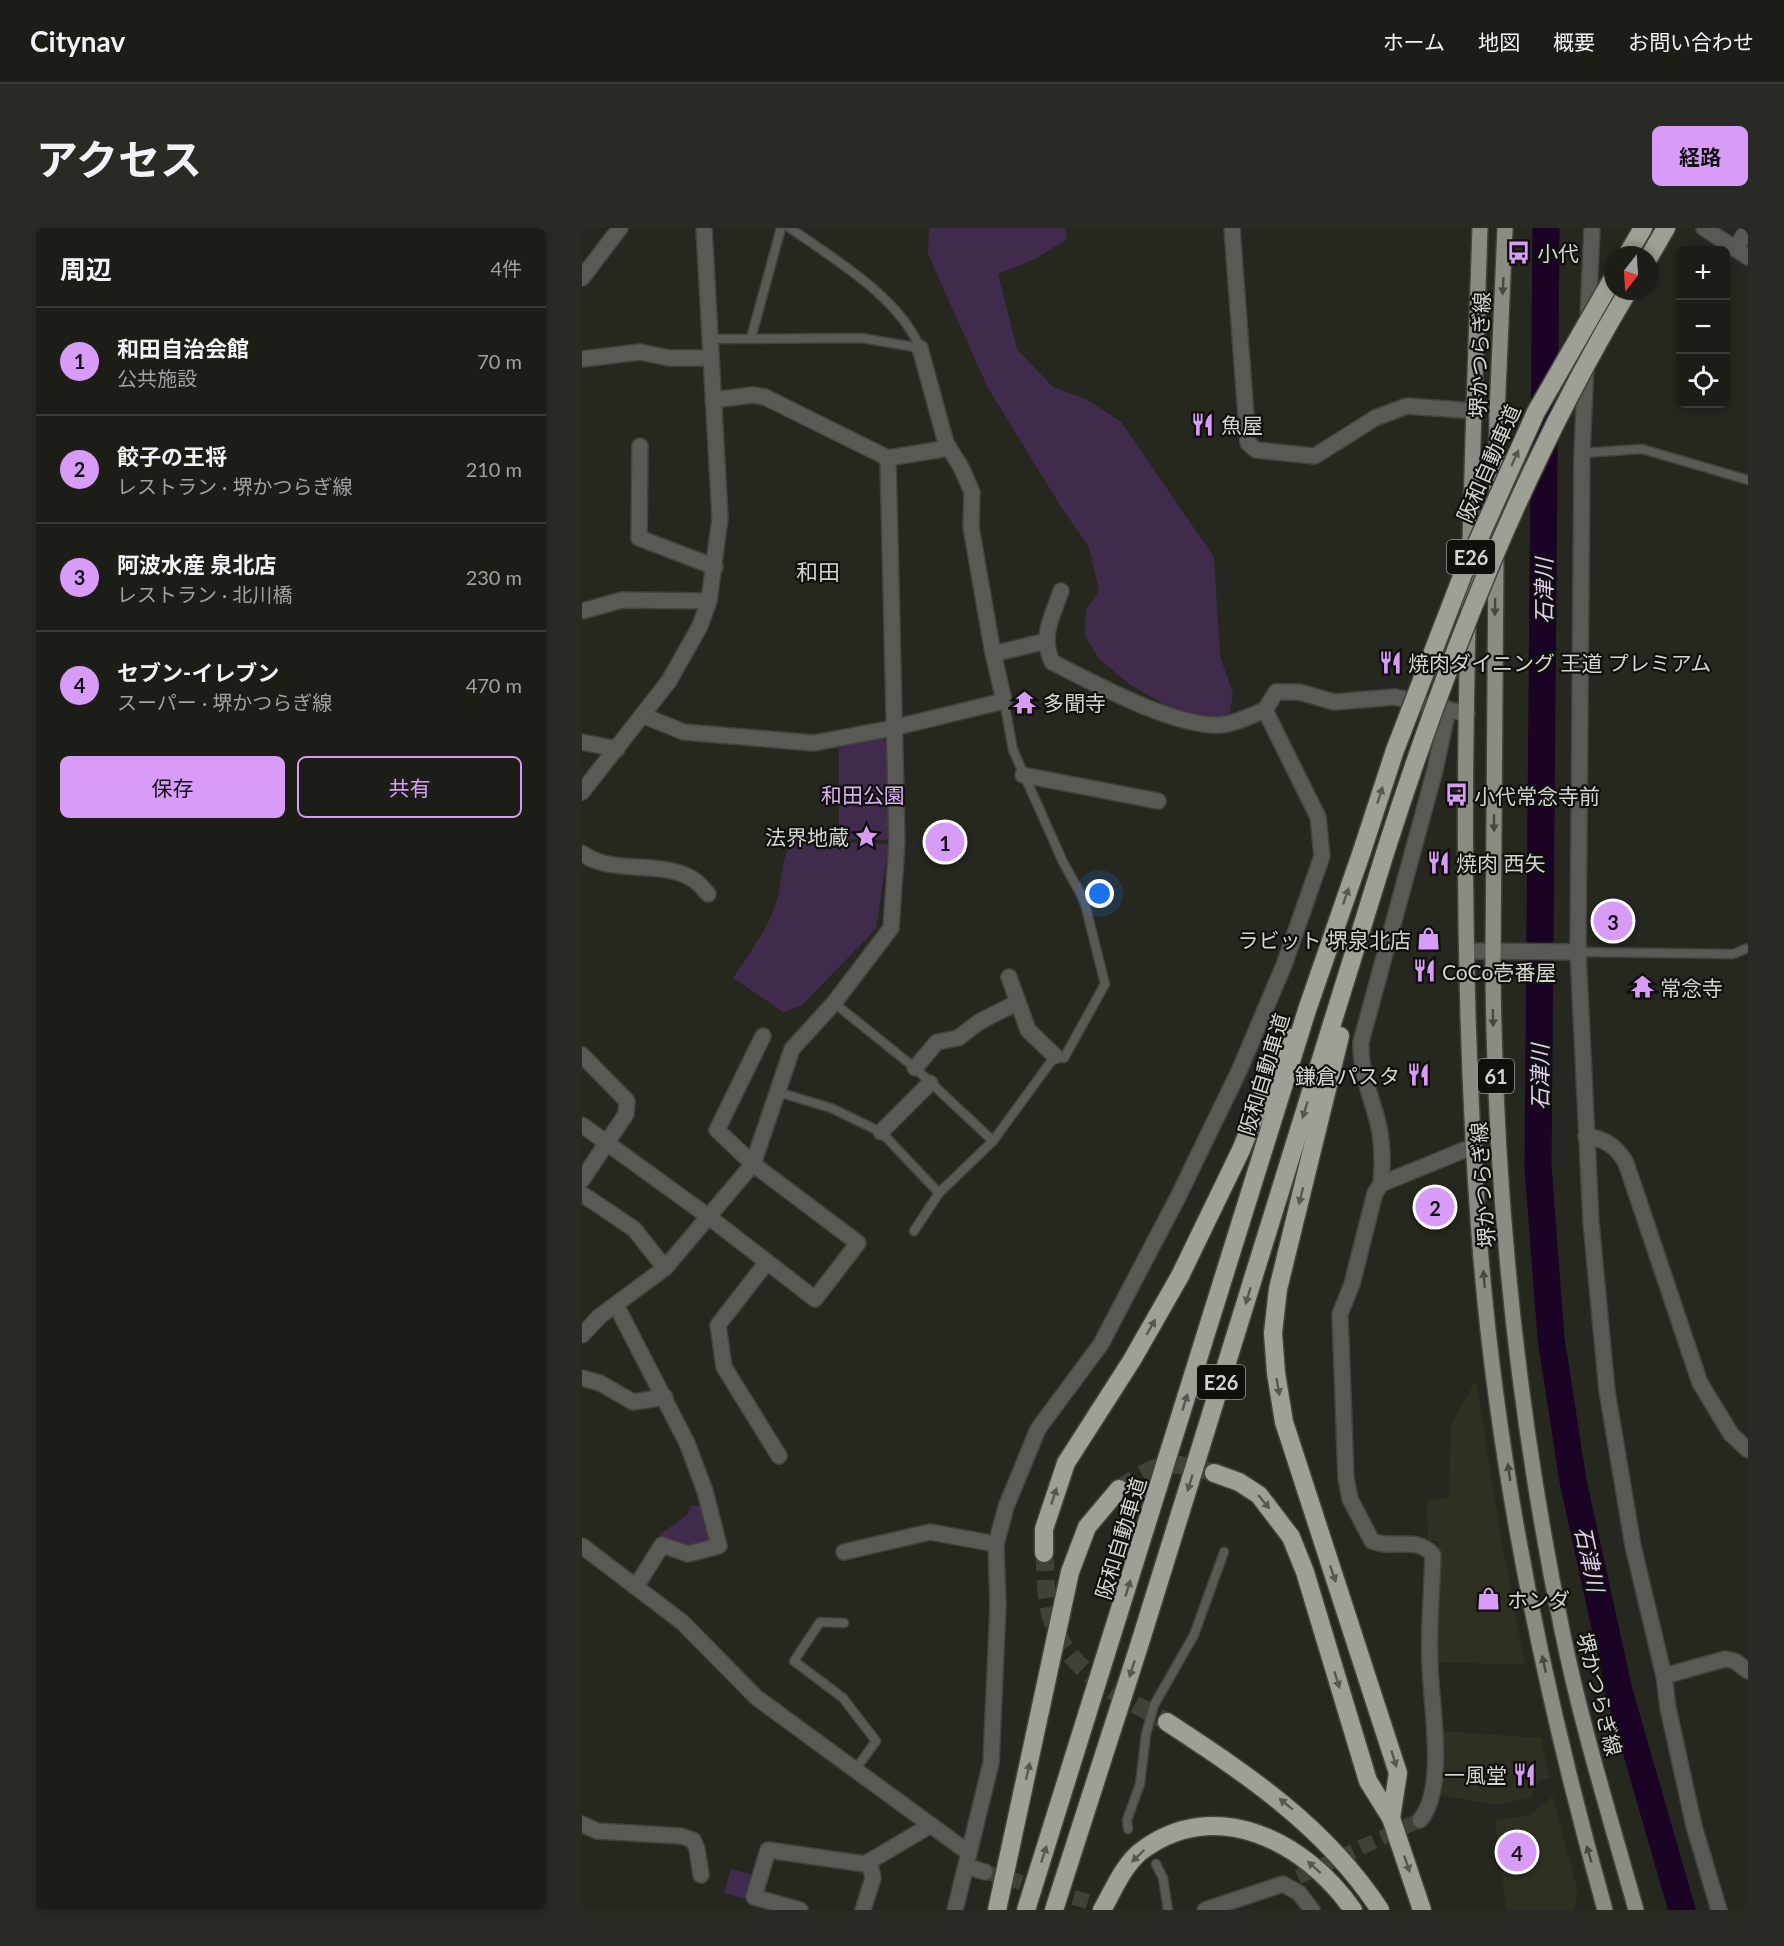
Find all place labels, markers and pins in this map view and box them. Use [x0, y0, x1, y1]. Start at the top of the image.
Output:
bus stop icon: 小代 [1506, 239, 1532, 265]
place label: 小代 [1537, 240, 1579, 265]
restaurant icon: 魚屋 [1190, 411, 1216, 437]
place label: 魚屋 [1221, 412, 1263, 437]
restaurant icon: 焼肉ダイニング 王道 プレミアム [1377, 649, 1403, 675]
place label: 焼肉ダイニング 王道 プレミアム [1408, 650, 1711, 675]
temple icon: 多聞寺 [1012, 689, 1038, 715]
place label: 多聞寺 [1043, 690, 1106, 715]
bus stop icon: 小代常念寺前 [1443, 782, 1469, 808]
place label: 小代常念寺前 [1474, 783, 1600, 808]
pin: 1 [926, 820, 964, 864]
place icon: 法界地蔵 [854, 823, 880, 849]
place label: 法界地蔵 [765, 824, 849, 849]
restaurant icon: 焼肉 西矢 [1425, 849, 1451, 875]
place label: 焼肉 西矢 [1456, 850, 1545, 875]
pin: 3 [1594, 898, 1632, 944]
shop icon: ラビット 堺泉北店 [1416, 926, 1442, 952]
place label: ラビット 堺泉北店 [1238, 927, 1411, 952]
restaurant icon: CoCo壱番屋 [1411, 958, 1437, 984]
place label: CoCo壱番屋 [1442, 959, 1556, 984]
temple icon: 常念寺 [1629, 974, 1655, 1000]
place label: 常念寺 [1660, 975, 1723, 1000]
restaurant icon: 鎌倉パスタ [1405, 1062, 1431, 1088]
place label: 鎌倉パスタ [1295, 1063, 1400, 1088]
pin: 2 [1416, 1184, 1454, 1230]
shop icon: ホンダ [1476, 1586, 1502, 1612]
place label: ホンダ [1507, 1587, 1570, 1612]
restaurant icon: 一風堂 [1512, 1761, 1538, 1787]
place label: 一風堂 [1444, 1762, 1507, 1787]
pin: 4 [1498, 1830, 1536, 1874]

